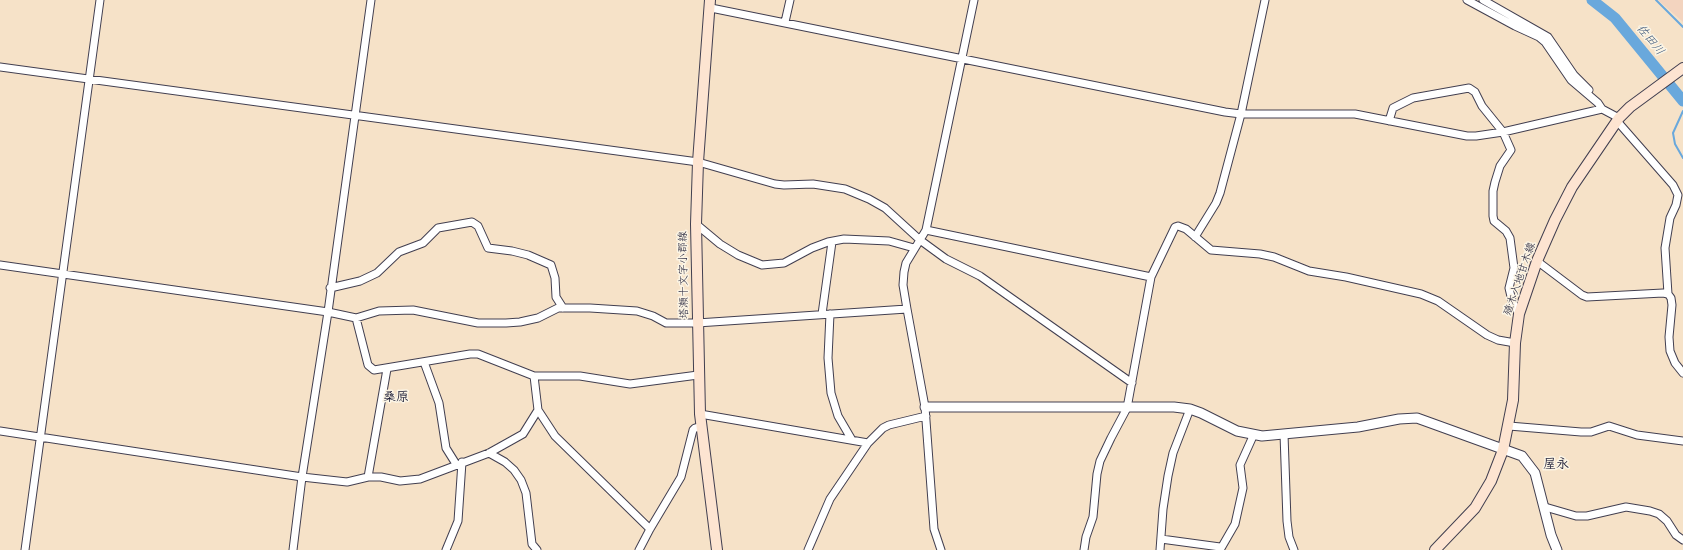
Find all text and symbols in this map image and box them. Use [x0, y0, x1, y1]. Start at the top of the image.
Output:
water label: 佐田川 [1633, 21, 1667, 59]
street label: 塔瀬十文字小郡線 [677, 231, 691, 319]
street label: 殖木入地甘木線 [1501, 240, 1539, 318]
district label: 桑原 [383, 390, 409, 406]
district label: 屋永 [1543, 457, 1569, 473]

